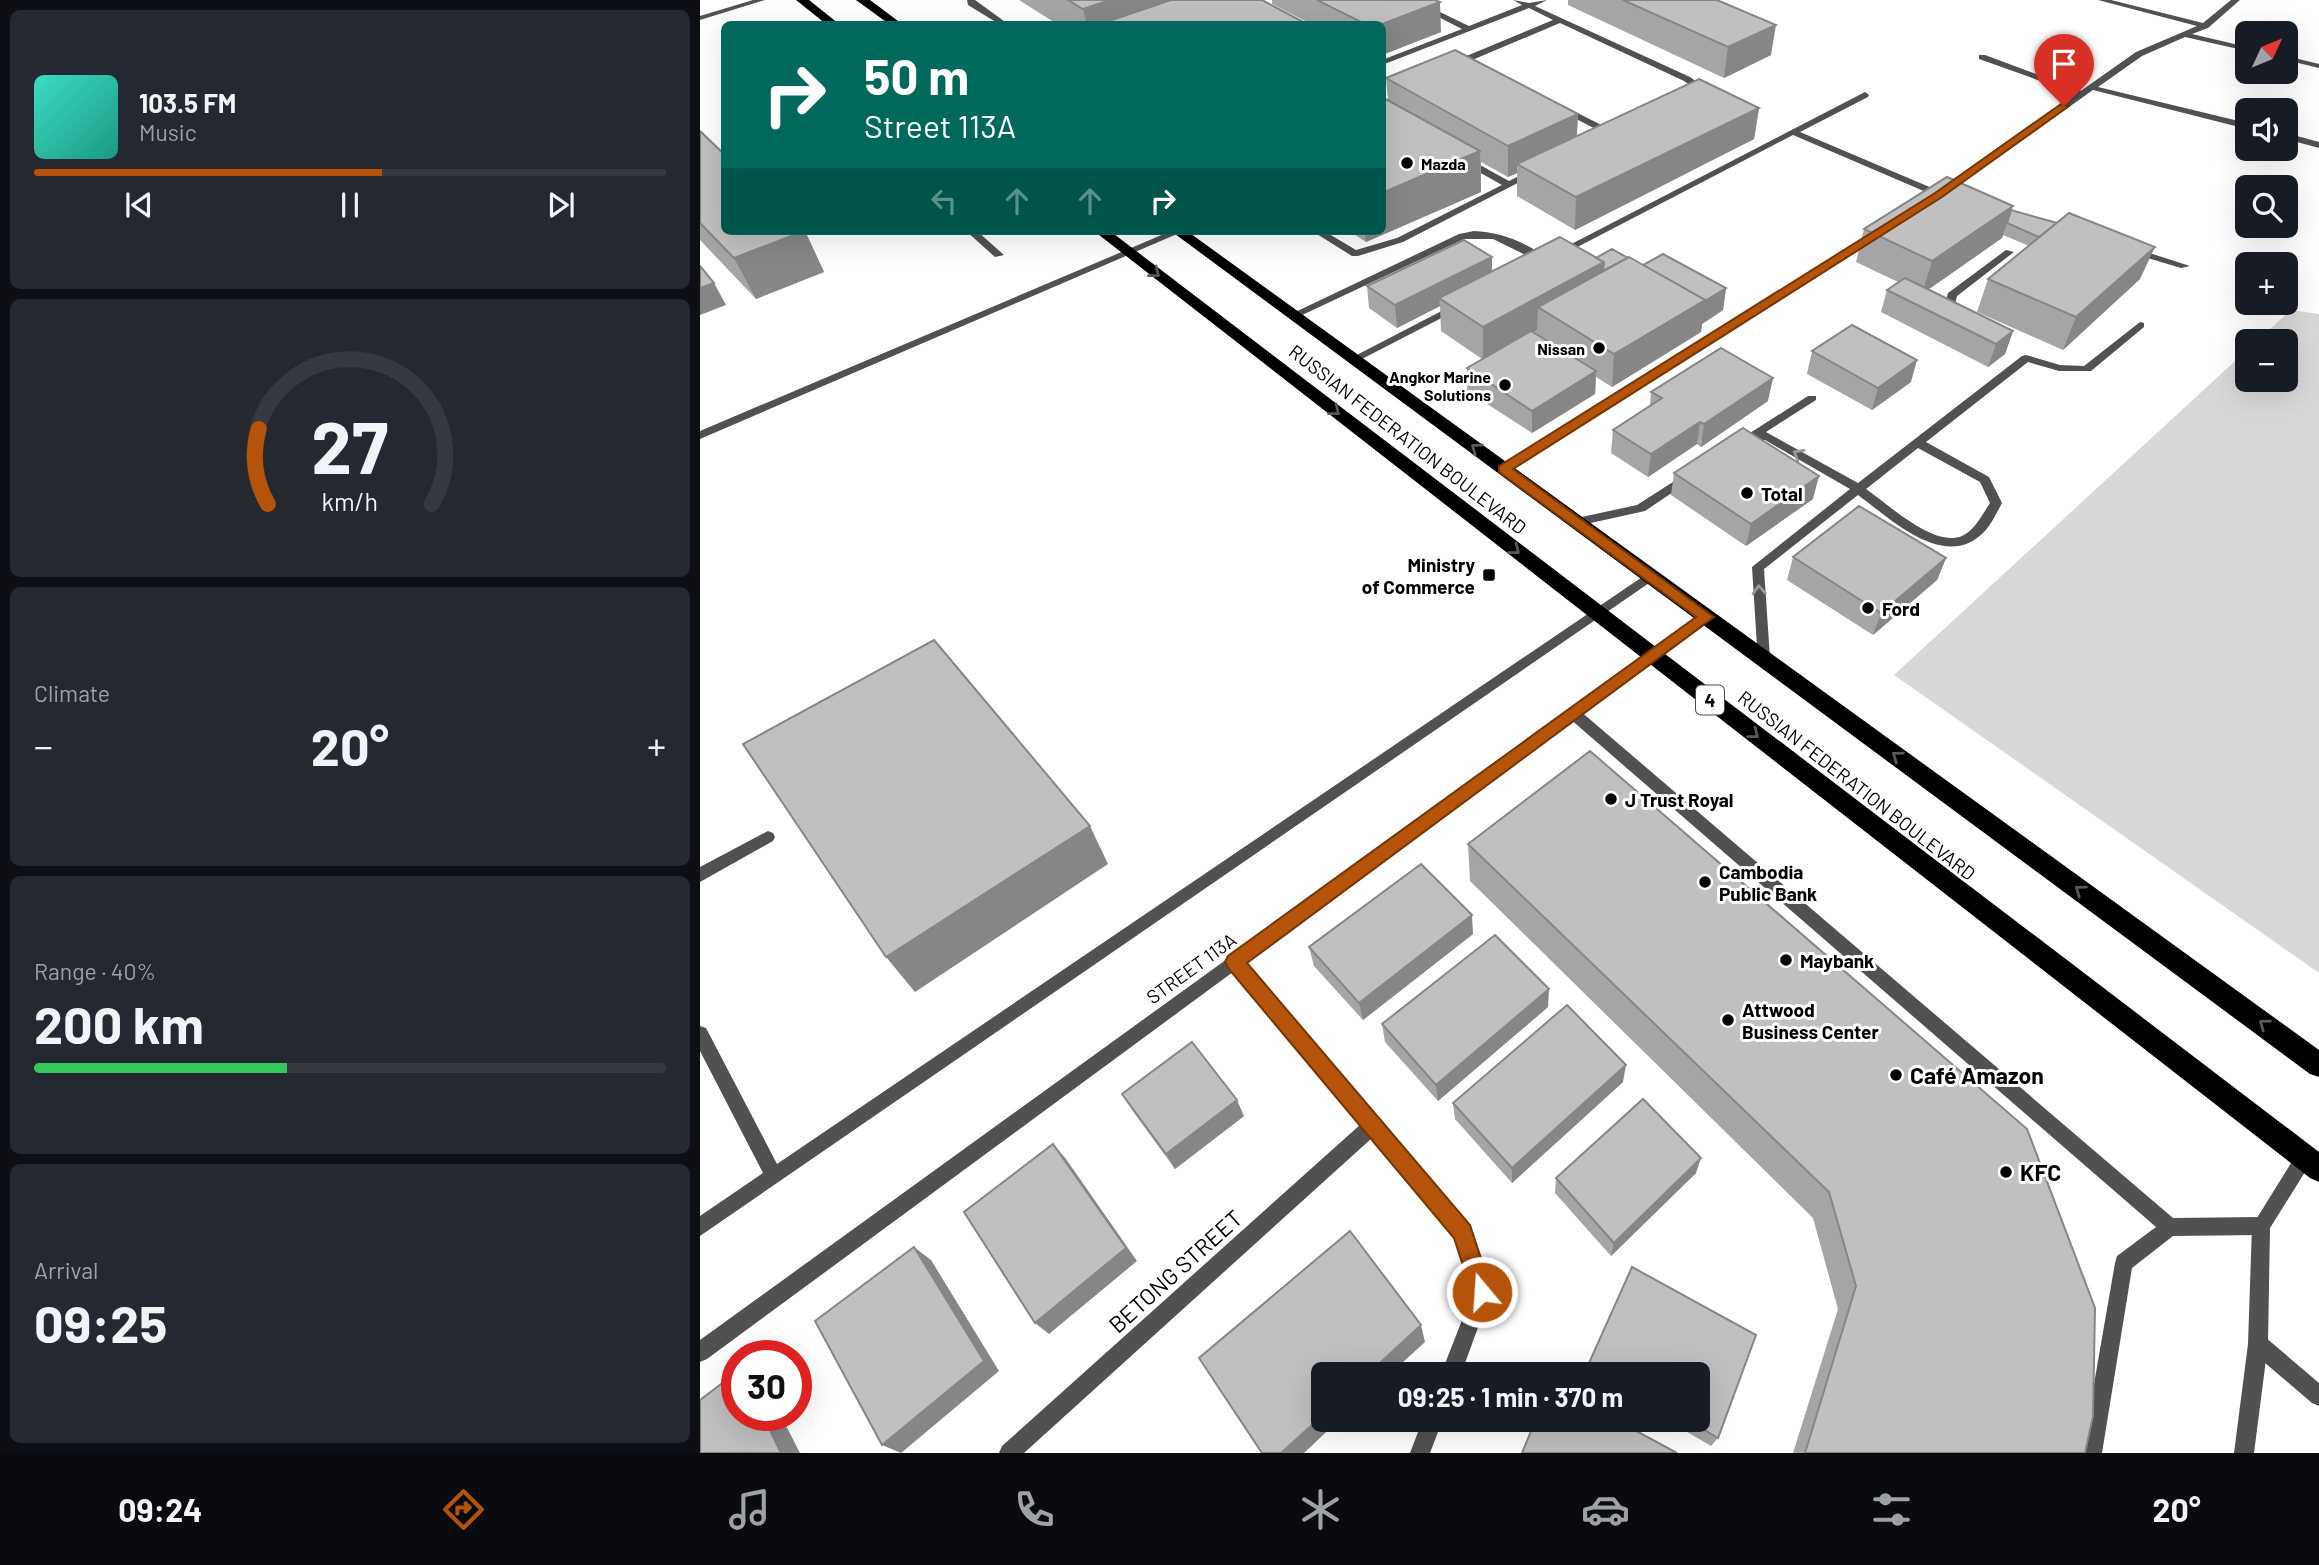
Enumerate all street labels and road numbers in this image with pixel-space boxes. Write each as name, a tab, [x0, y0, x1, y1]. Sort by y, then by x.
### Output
street label: RUSSIAN FEDERATION BOULEVARD	[1285, 339, 1531, 539]
street label: RUSSIAN FEDERATION BOULEVARD	[1734, 685, 1980, 885]
road number: 4	[1696, 686, 1724, 714]
street label: STREET 113A	[1142, 928, 1240, 1008]
street label: BETONG STREET	[1102, 1204, 1248, 1338]

